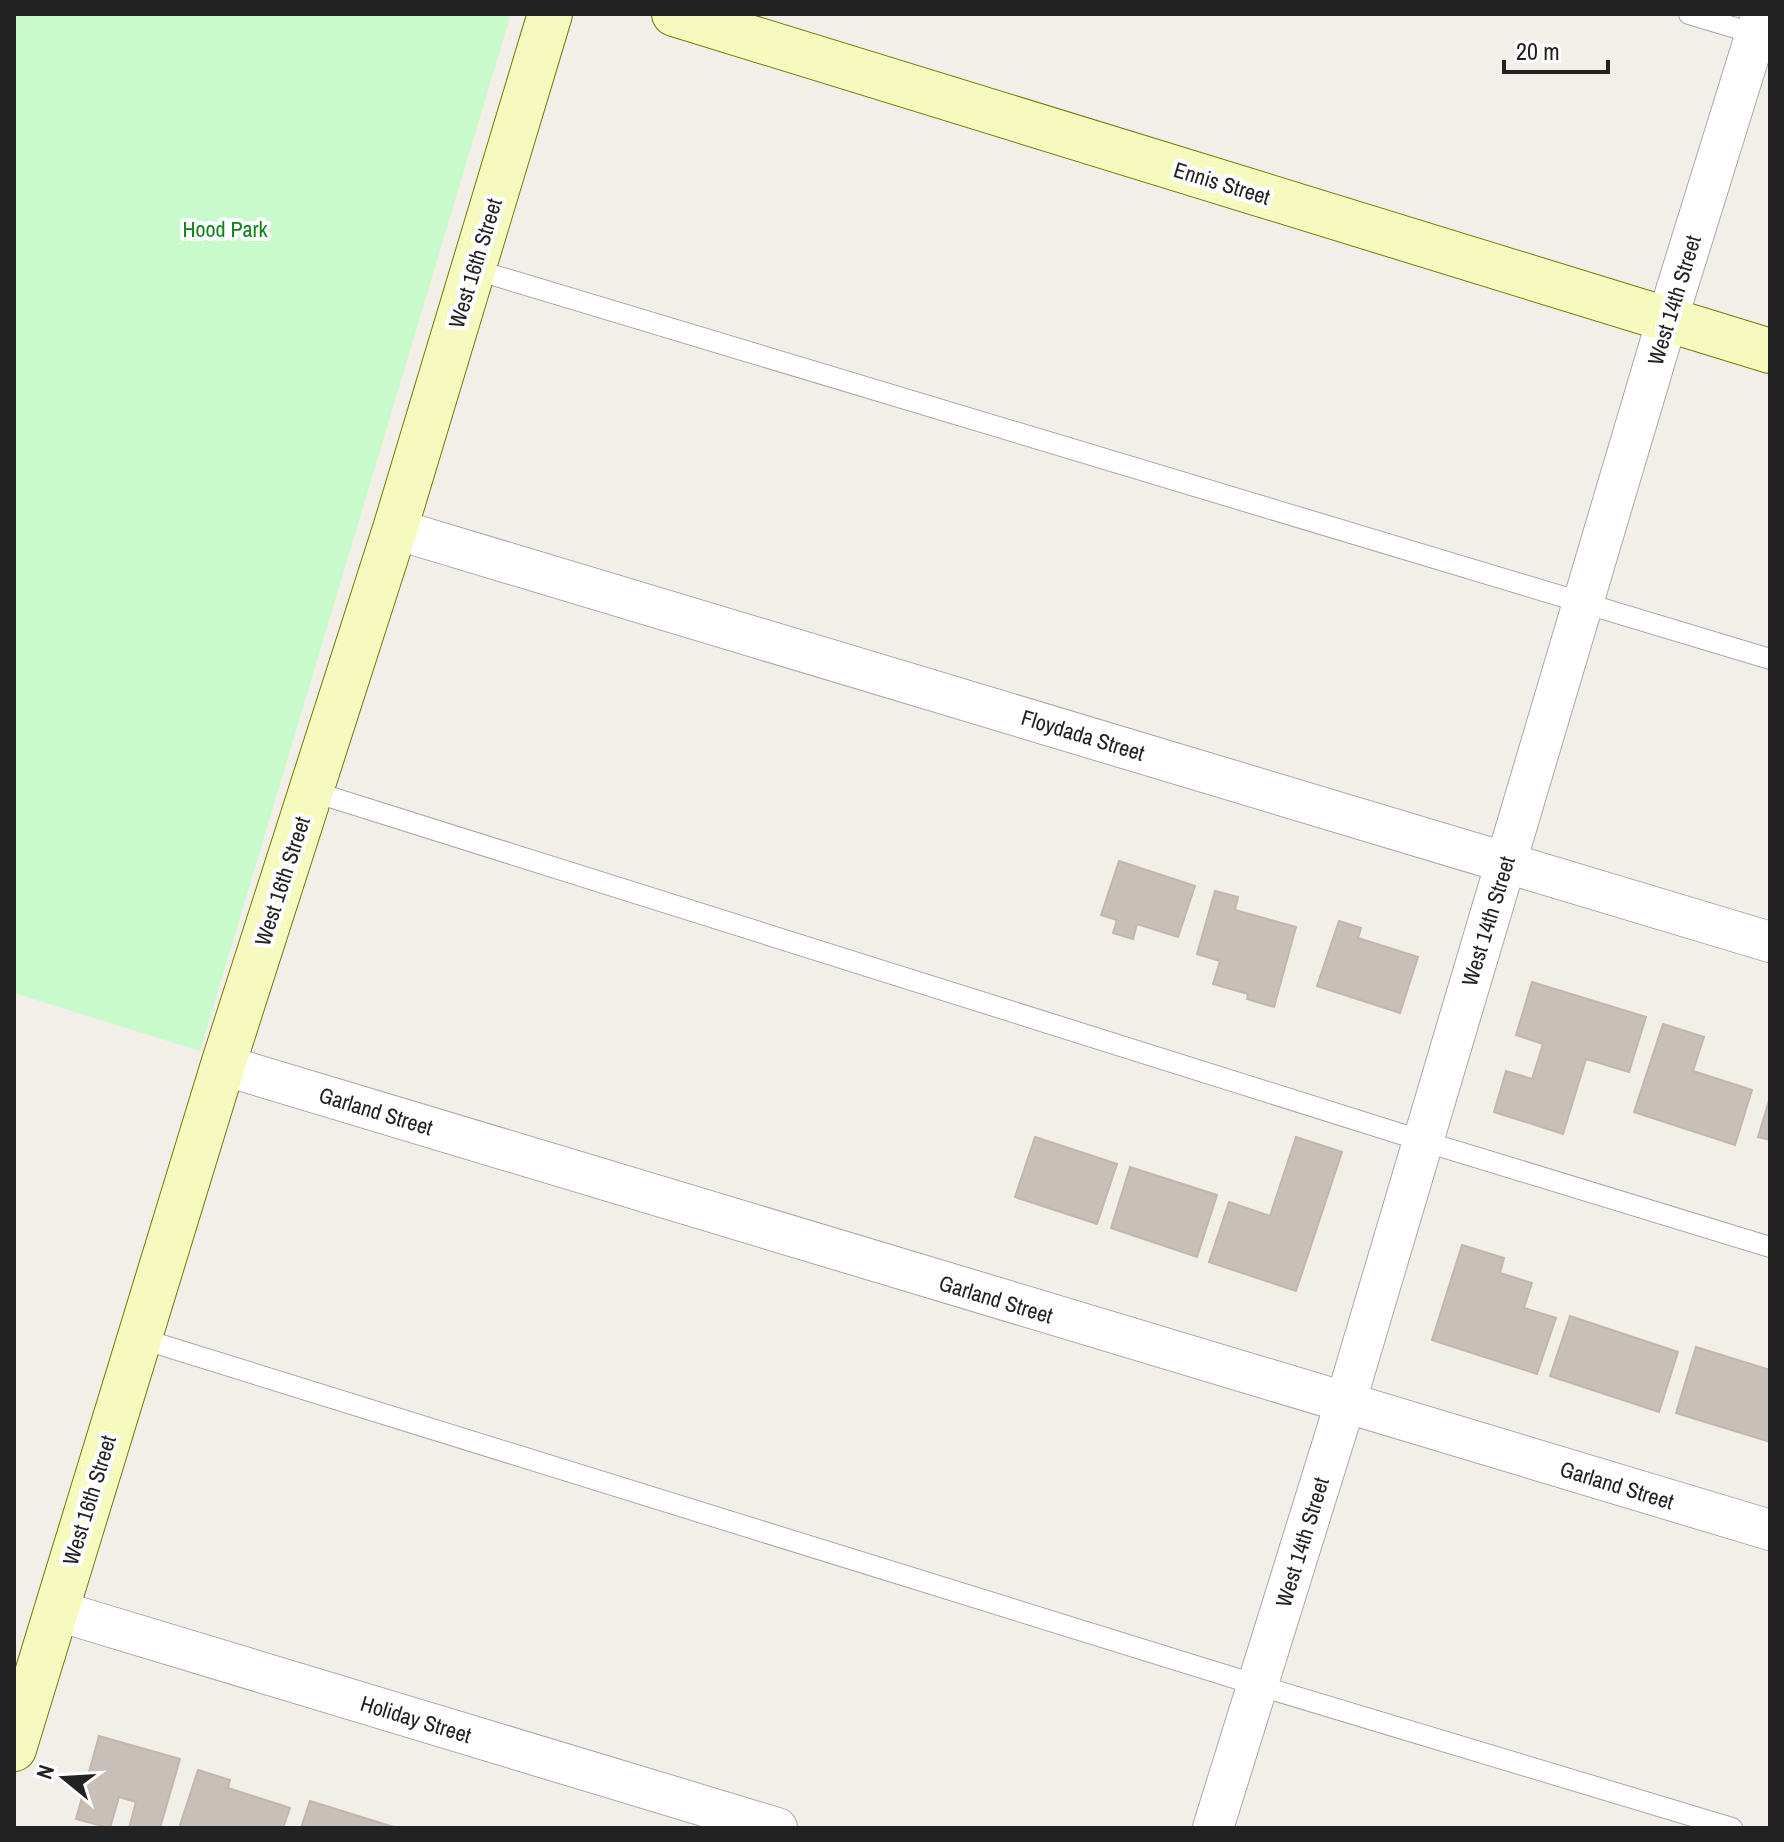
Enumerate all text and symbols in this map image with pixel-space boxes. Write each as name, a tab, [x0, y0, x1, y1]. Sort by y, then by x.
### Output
scale bar	[1504, 24, 1608, 74]
text: 20 m	[1516, 35, 1560, 67]
street label: Ennis Street	[1170, 154, 1274, 212]
street label: West 16th Street	[441, 195, 509, 331]
park label: Hood Park	[182, 214, 269, 244]
street label: West 14th Street	[1640, 232, 1708, 368]
street label: Floydada Street	[1018, 702, 1148, 768]
street label: West 16th Street	[247, 813, 317, 949]
street label: West 14th Street	[1454, 853, 1522, 989]
street label: Garland Street	[316, 1080, 436, 1142]
street label: Garland Street	[936, 1268, 1056, 1330]
street label: West 16th Street	[55, 1432, 123, 1568]
street label: Garland Street	[1557, 1454, 1677, 1516]
street label: West 14th Street	[1268, 1474, 1336, 1610]
street label: Holiday Street	[357, 1688, 475, 1750]
north arrow	[24, 1738, 104, 1818]
text: N	[29, 1761, 61, 1783]

